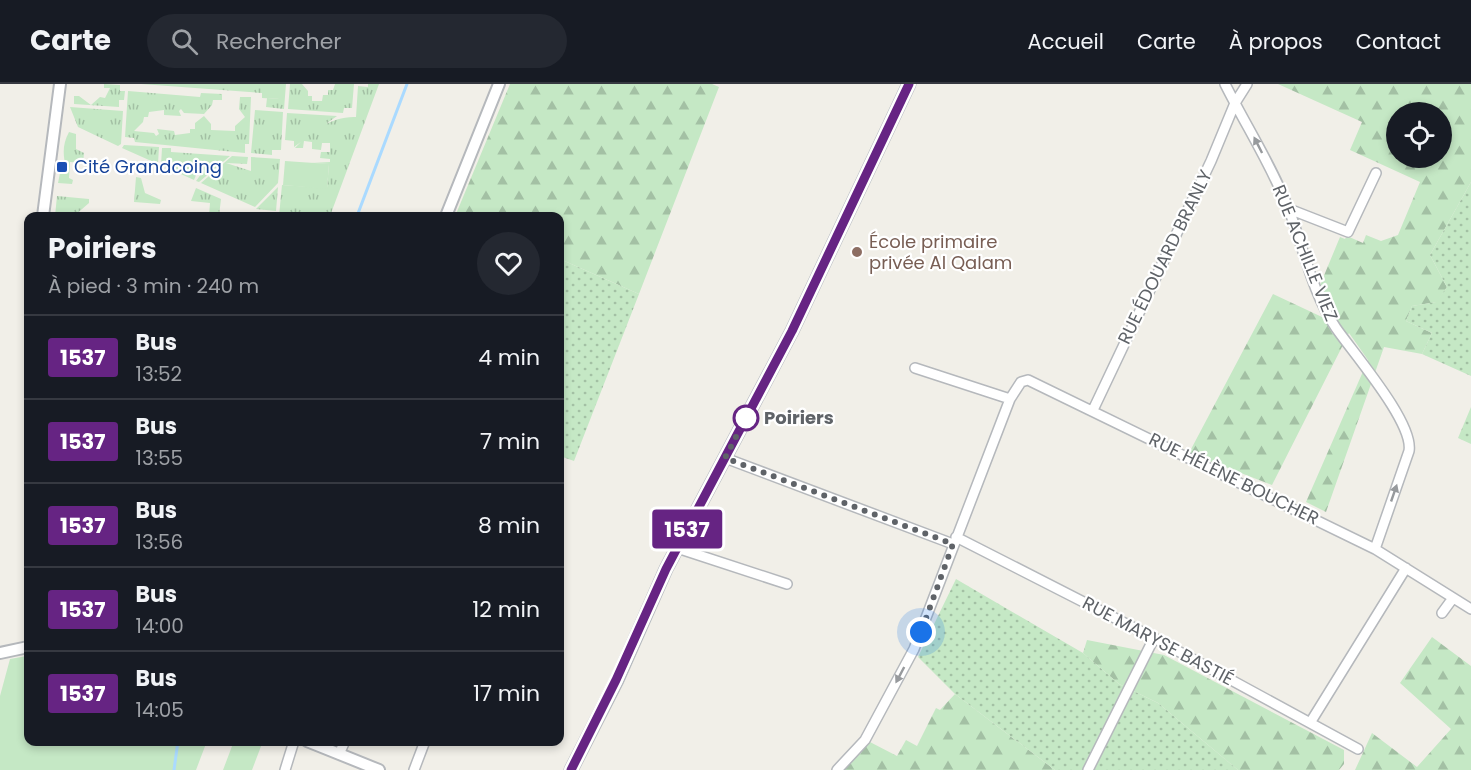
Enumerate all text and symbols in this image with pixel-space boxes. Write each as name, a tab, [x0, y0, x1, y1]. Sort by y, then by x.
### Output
search box	[147, 14, 567, 68]
text: Carte	[30, 21, 111, 60]
icon: search	[168, 25, 201, 58]
text: Rechercher	[216, 26, 342, 57]
text: Accueil	[1027, 27, 1104, 56]
text: Carte	[1137, 27, 1196, 56]
text: À propos	[1229, 27, 1323, 56]
text: Contact	[1356, 27, 1441, 56]
map controls	[1386, 102, 1452, 168]
button: locate	[1386, 102, 1452, 168]
one-way arrow	[1253, 136, 1263, 153]
place label: Cité Grandcoing	[74, 154, 222, 179]
marker: Cité Grandcoing	[55, 160, 69, 174]
street label: RUE ÉDOUARD BRANLY	[1111, 165, 1218, 348]
street label: RUE ACHILLE VIEZ	[1267, 181, 1344, 325]
text: Poiriers	[48, 229, 157, 268]
place label: École primaire privée Al Qalam	[869, 229, 1012, 275]
button: heart	[477, 232, 540, 295]
marker: École primaire privée Al Qalam	[850, 245, 864, 259]
text: À pied · 3 min · 240 m	[48, 272, 259, 300]
text: Bus	[136, 327, 177, 358]
text: 4 min	[478, 342, 540, 373]
text: 1537	[60, 343, 106, 372]
text: 13:52	[136, 360, 182, 388]
marker: Poiriers	[733, 405, 759, 431]
place label: Poiriers	[764, 405, 834, 430]
text: Bus	[136, 411, 177, 442]
text: 7 min	[480, 426, 540, 457]
street label: RUE HÉLÈNE BOUCHER	[1145, 426, 1323, 531]
text: 1537	[60, 427, 106, 456]
text: 13:55	[136, 444, 183, 472]
one-way arrow	[1390, 484, 1400, 502]
text: Bus	[136, 495, 177, 526]
text: 8 min	[478, 510, 540, 541]
line badge: 1537	[645, 510, 729, 548]
text: 1537	[60, 511, 106, 540]
text: 1537	[664, 515, 710, 544]
text: 13:56	[136, 528, 183, 556]
text: Bus	[136, 579, 177, 610]
street label: RUE MARYSE BASTIÉ	[1078, 590, 1238, 691]
text: 12 min	[472, 594, 540, 625]
text: 1537	[60, 595, 106, 624]
text: 14:00	[136, 612, 184, 640]
your location	[906, 617, 936, 647]
text: Bus	[136, 663, 177, 694]
one-way arrow	[895, 667, 905, 684]
text: 17 min	[473, 678, 540, 709]
text: 1537	[60, 679, 106, 708]
text: 14:05	[136, 696, 184, 724]

